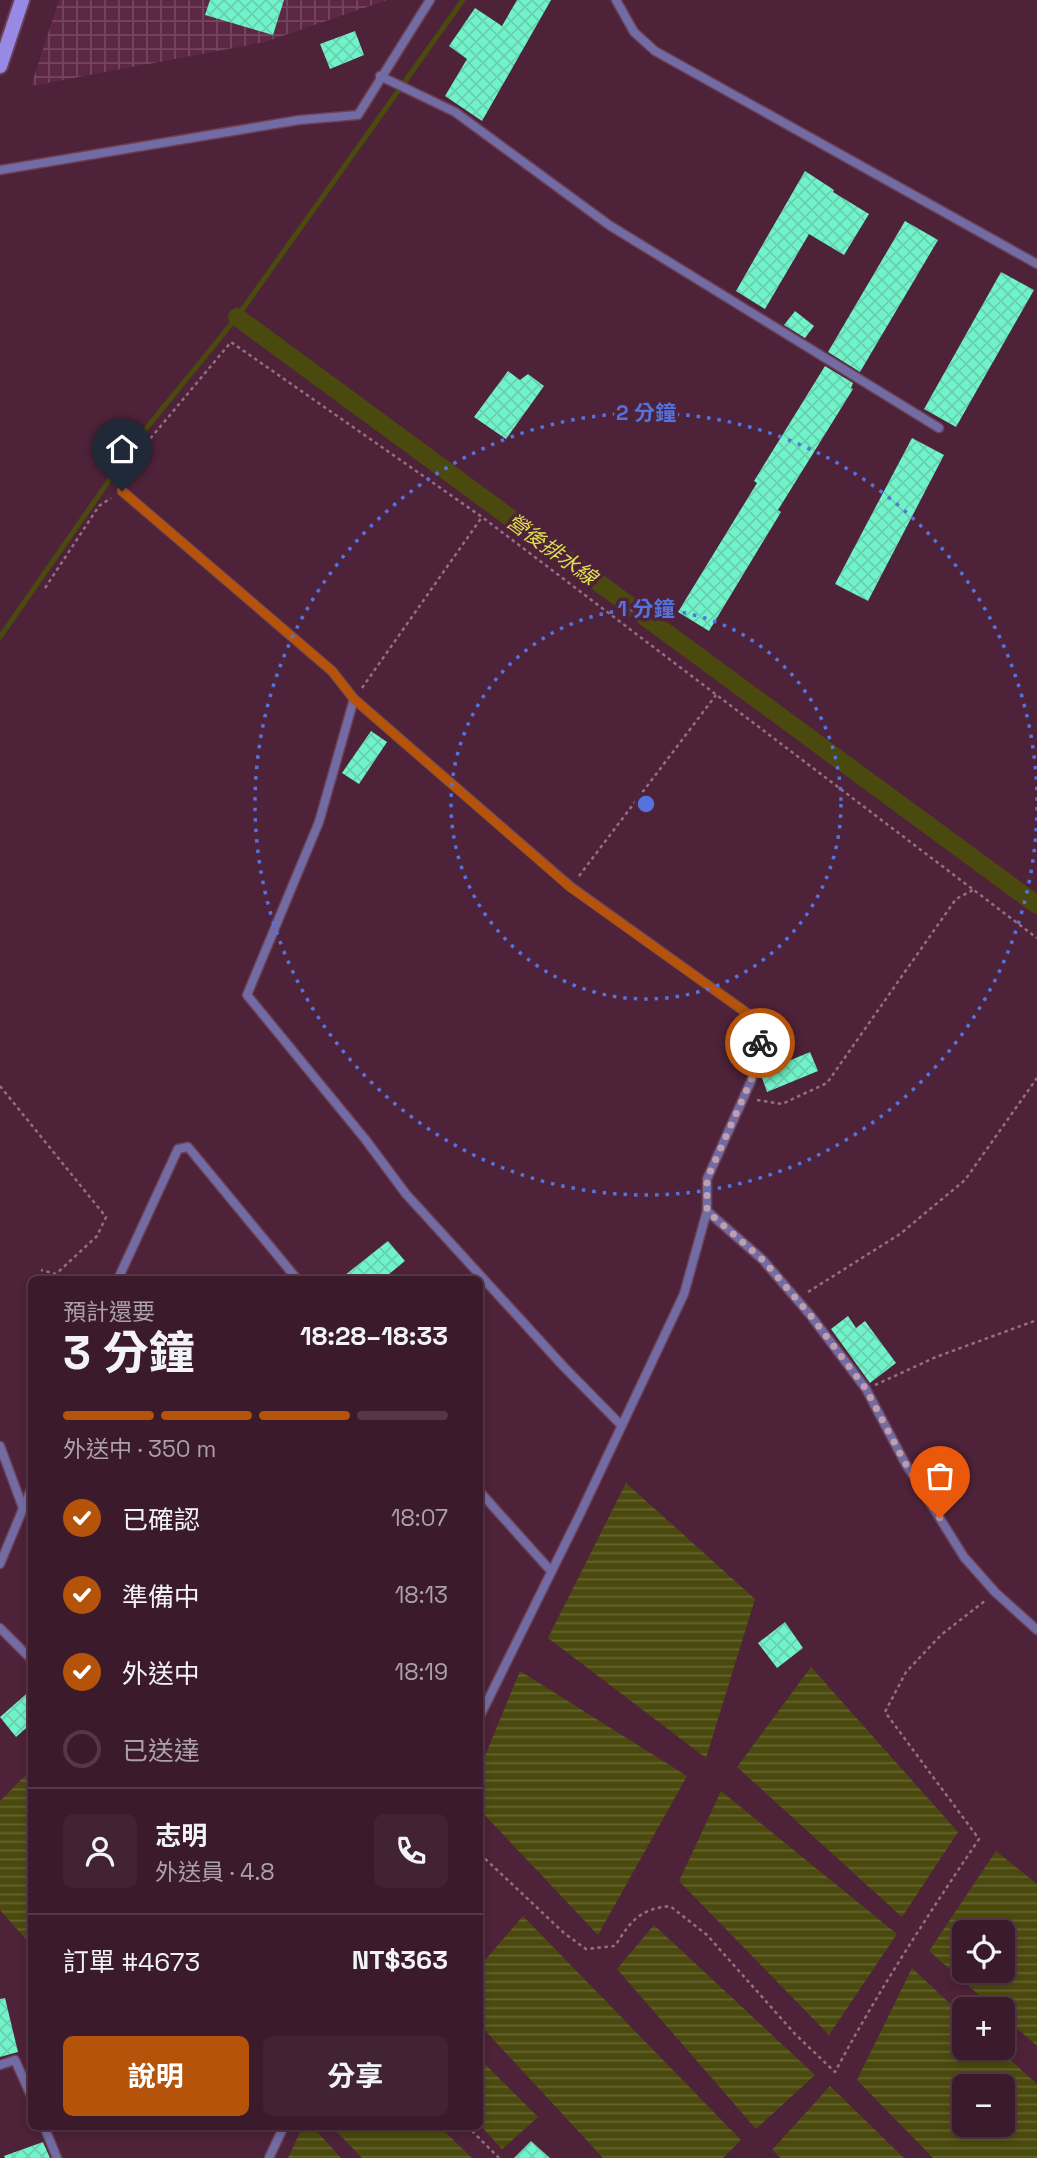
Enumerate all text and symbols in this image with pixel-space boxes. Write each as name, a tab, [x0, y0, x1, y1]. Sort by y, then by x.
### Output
text: 2 分鐘	[616, 399, 676, 426]
pin	[92, 419, 152, 491]
icon: home	[103, 430, 141, 468]
water label: 營後排水線	[502, 507, 604, 592]
text: 1 分鐘	[618, 595, 674, 622]
centre of rings	[634, 792, 658, 816]
courier	[725, 1008, 795, 1078]
icon: bike	[741, 1024, 779, 1062]
text: 預計還要	[63, 1297, 155, 1327]
text: 18:28–18:33	[300, 1319, 448, 1353]
text: 3 分鐘	[63, 1324, 195, 1382]
text: 外送中 · 350 m	[63, 1434, 216, 1464]
pin	[910, 1446, 970, 1518]
icon: bag	[921, 1457, 959, 1495]
icon: check	[63, 1499, 101, 1537]
text: 已確認	[122, 1503, 200, 1537]
text: 18:07	[391, 1503, 448, 1533]
icon: check	[63, 1576, 101, 1614]
text: 準備中	[122, 1580, 200, 1614]
text: 18:13	[395, 1580, 448, 1610]
icon: check	[63, 1653, 101, 1691]
text: 外送中	[122, 1657, 200, 1691]
text: 18:19	[395, 1657, 448, 1687]
text: 已送達	[122, 1734, 200, 1768]
button: person	[63, 1814, 137, 1888]
button: phone	[374, 1814, 448, 1888]
text: 志明	[155, 1819, 207, 1853]
text: 外送員 · 4.8	[155, 1857, 275, 1887]
map controls	[952, 1920, 1015, 2137]
button: locate	[952, 1920, 1015, 1983]
text: NT$363	[352, 1943, 448, 1977]
text: 訂單 #4673	[63, 1945, 200, 1979]
button: +	[952, 1997, 1015, 2060]
button: 說明	[63, 2036, 249, 2116]
button: 分享	[263, 2036, 448, 2116]
button: −	[952, 2074, 1015, 2137]

